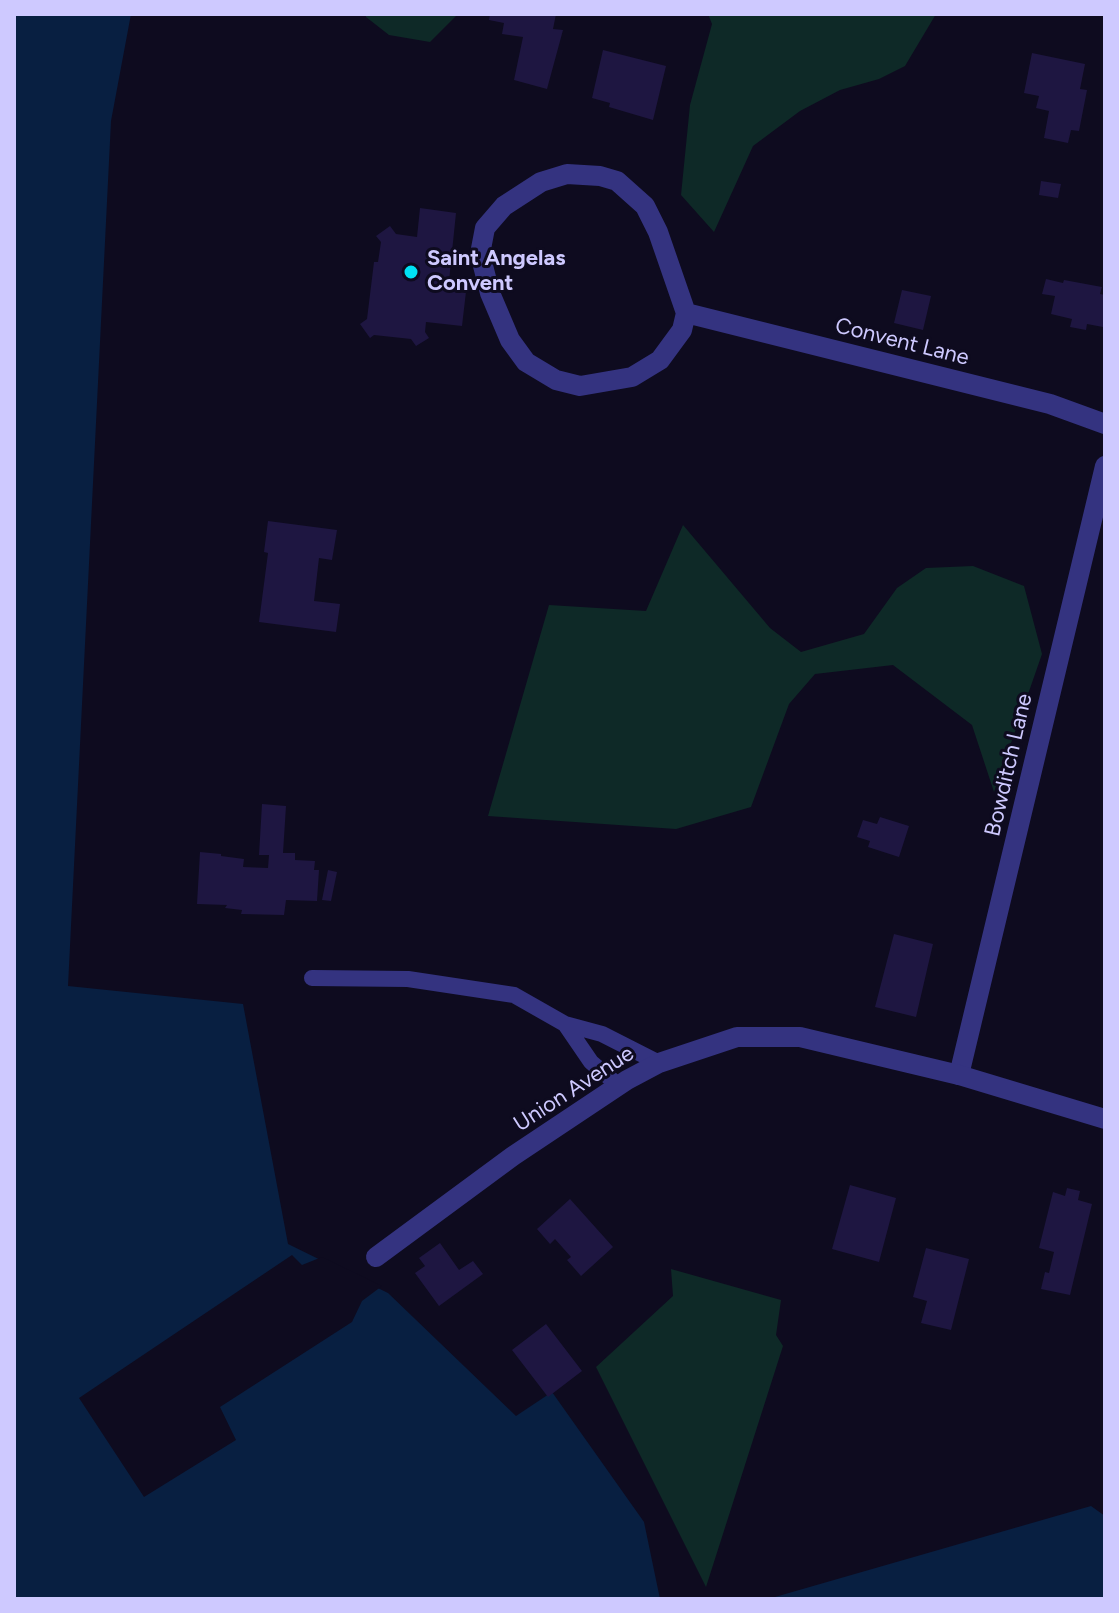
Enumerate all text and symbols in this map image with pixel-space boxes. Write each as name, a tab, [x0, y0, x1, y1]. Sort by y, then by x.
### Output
place label: Saint Angelas Convent	[427, 246, 565, 298]
marker: Saint Angelas Convent	[402, 263, 420, 281]
street label: Convent Lane	[832, 313, 972, 371]
street label: Bowditch Lane	[980, 691, 1038, 839]
street label: Union Avenue	[509, 1040, 639, 1138]

